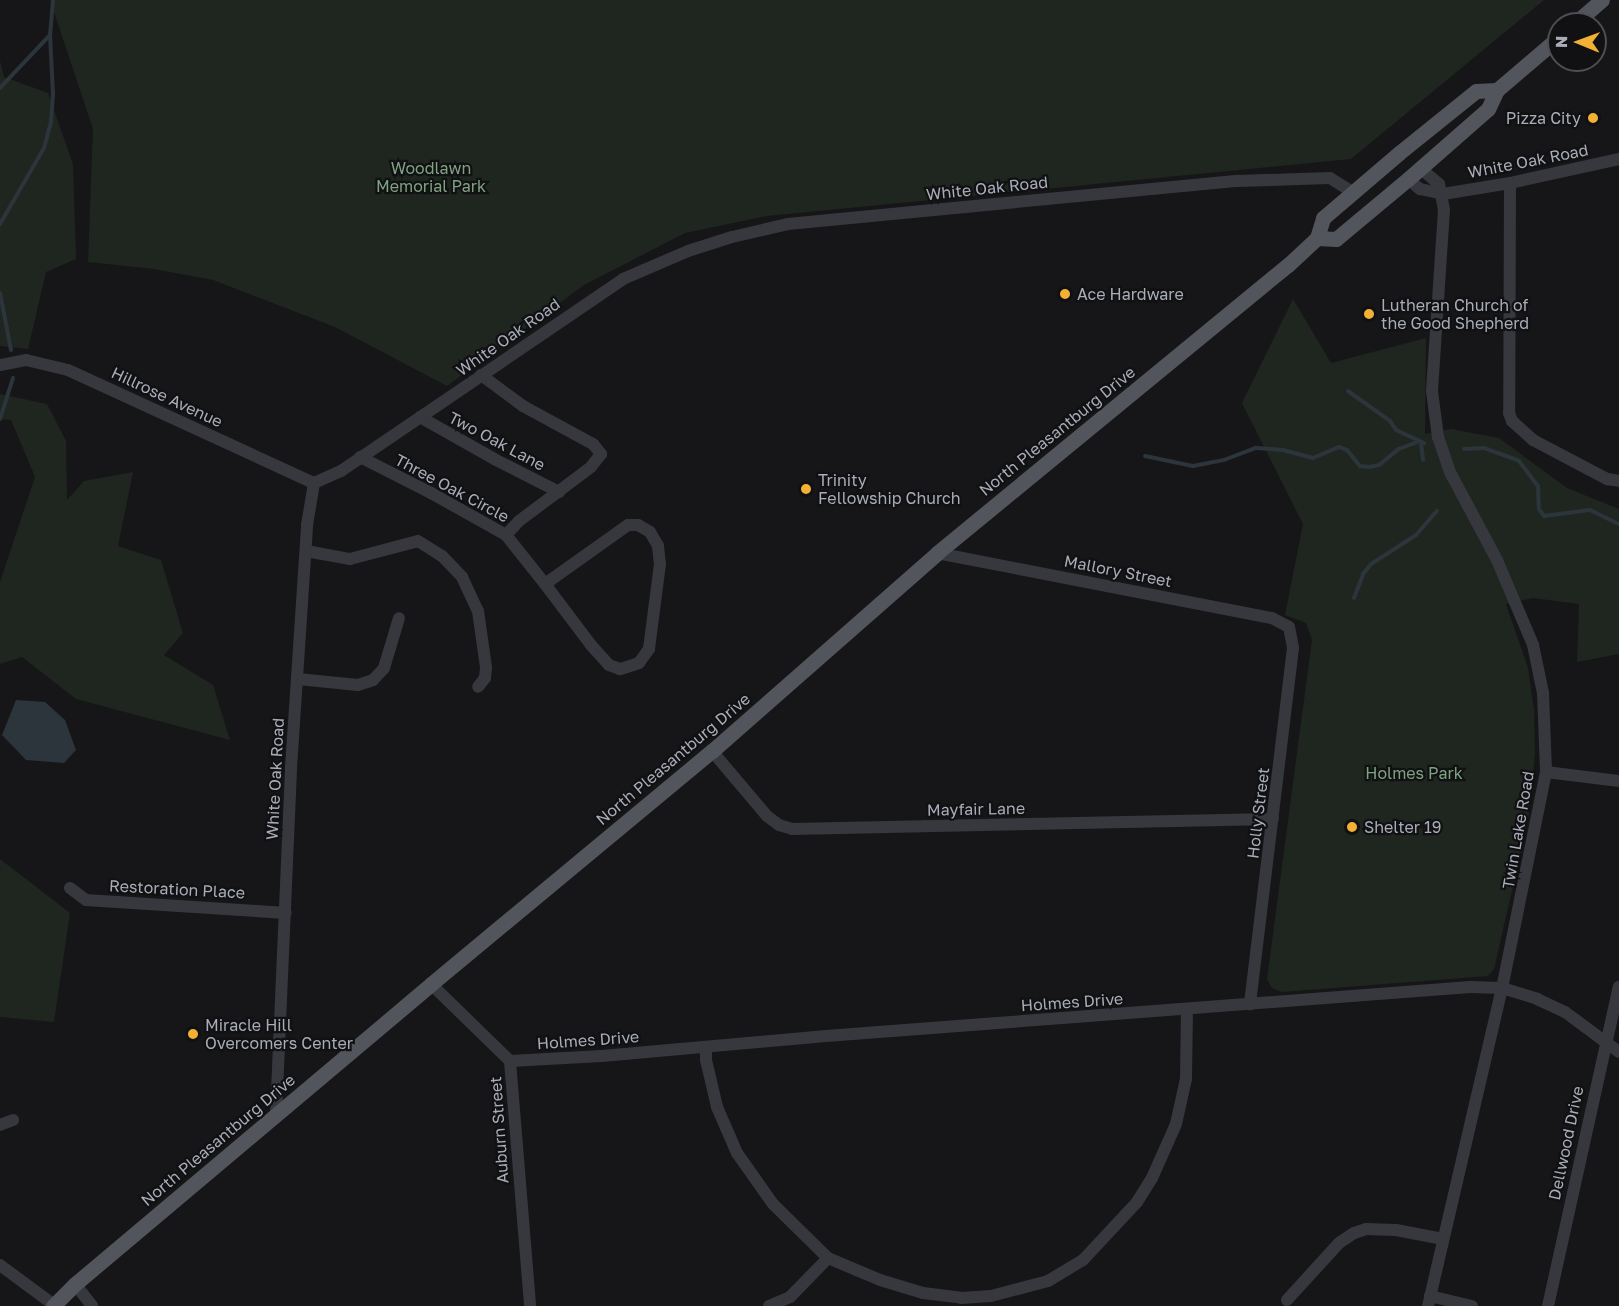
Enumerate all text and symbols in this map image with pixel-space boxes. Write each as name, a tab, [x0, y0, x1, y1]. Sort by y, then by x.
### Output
north arrow	[1547, 12, 1607, 72]
text: N	[1551, 35, 1571, 48]
place label: Pizza City	[1506, 108, 1581, 128]
marker: Pizza City	[1586, 111, 1600, 125]
street label: White Oak Road	[1466, 140, 1590, 182]
park label: Woodlawn Memorial Park	[376, 158, 486, 196]
street label: White Oak Road	[925, 172, 1049, 204]
place label: Ace Hardware	[1077, 284, 1184, 304]
marker: Ace Hardware	[1058, 287, 1072, 301]
street label: White Oak Road	[452, 294, 564, 380]
place label: Lutheran Church of the Good Shepherd	[1381, 295, 1529, 333]
marker: Lutheran Church of the Good Shepherd	[1362, 307, 1376, 321]
street label: North Pleasantburg Drive	[975, 362, 1139, 500]
street label: Hillrose Avenue	[108, 363, 226, 431]
street label: Two Oak Lane	[446, 408, 548, 474]
street label: Three Oak Circle	[392, 450, 512, 526]
place label: Trinity Fellowship Church	[818, 470, 961, 508]
marker: Trinity Fellowship Church	[799, 482, 813, 496]
street label: Mallory Street	[1062, 551, 1174, 591]
street label: North Pleasantburg Drive	[592, 689, 754, 829]
street label: White Oak Road	[262, 717, 288, 841]
park label: Holmes Park	[1365, 763, 1463, 783]
street label: Holly Street	[1243, 766, 1273, 860]
street label: Twin Lake Road	[1498, 770, 1538, 890]
street label: Mayfair Lane	[927, 799, 1025, 819]
place label: Shelter 19	[1364, 817, 1442, 837]
marker: Shelter 19	[1345, 820, 1359, 834]
street label: Restoration Place	[108, 876, 246, 902]
street label: Holmes Drive	[1020, 989, 1124, 1015]
place label: Miracle Hill Overcomers Center	[205, 1015, 353, 1053]
marker: Miracle Hill Overcomers Center	[186, 1027, 200, 1041]
street label: Holmes Drive	[536, 1027, 640, 1053]
street label: North Pleasantburg Drive	[137, 1070, 299, 1210]
street label: Auburn Street	[486, 1076, 512, 1184]
street label: Dellwood Drive	[1545, 1084, 1587, 1202]

